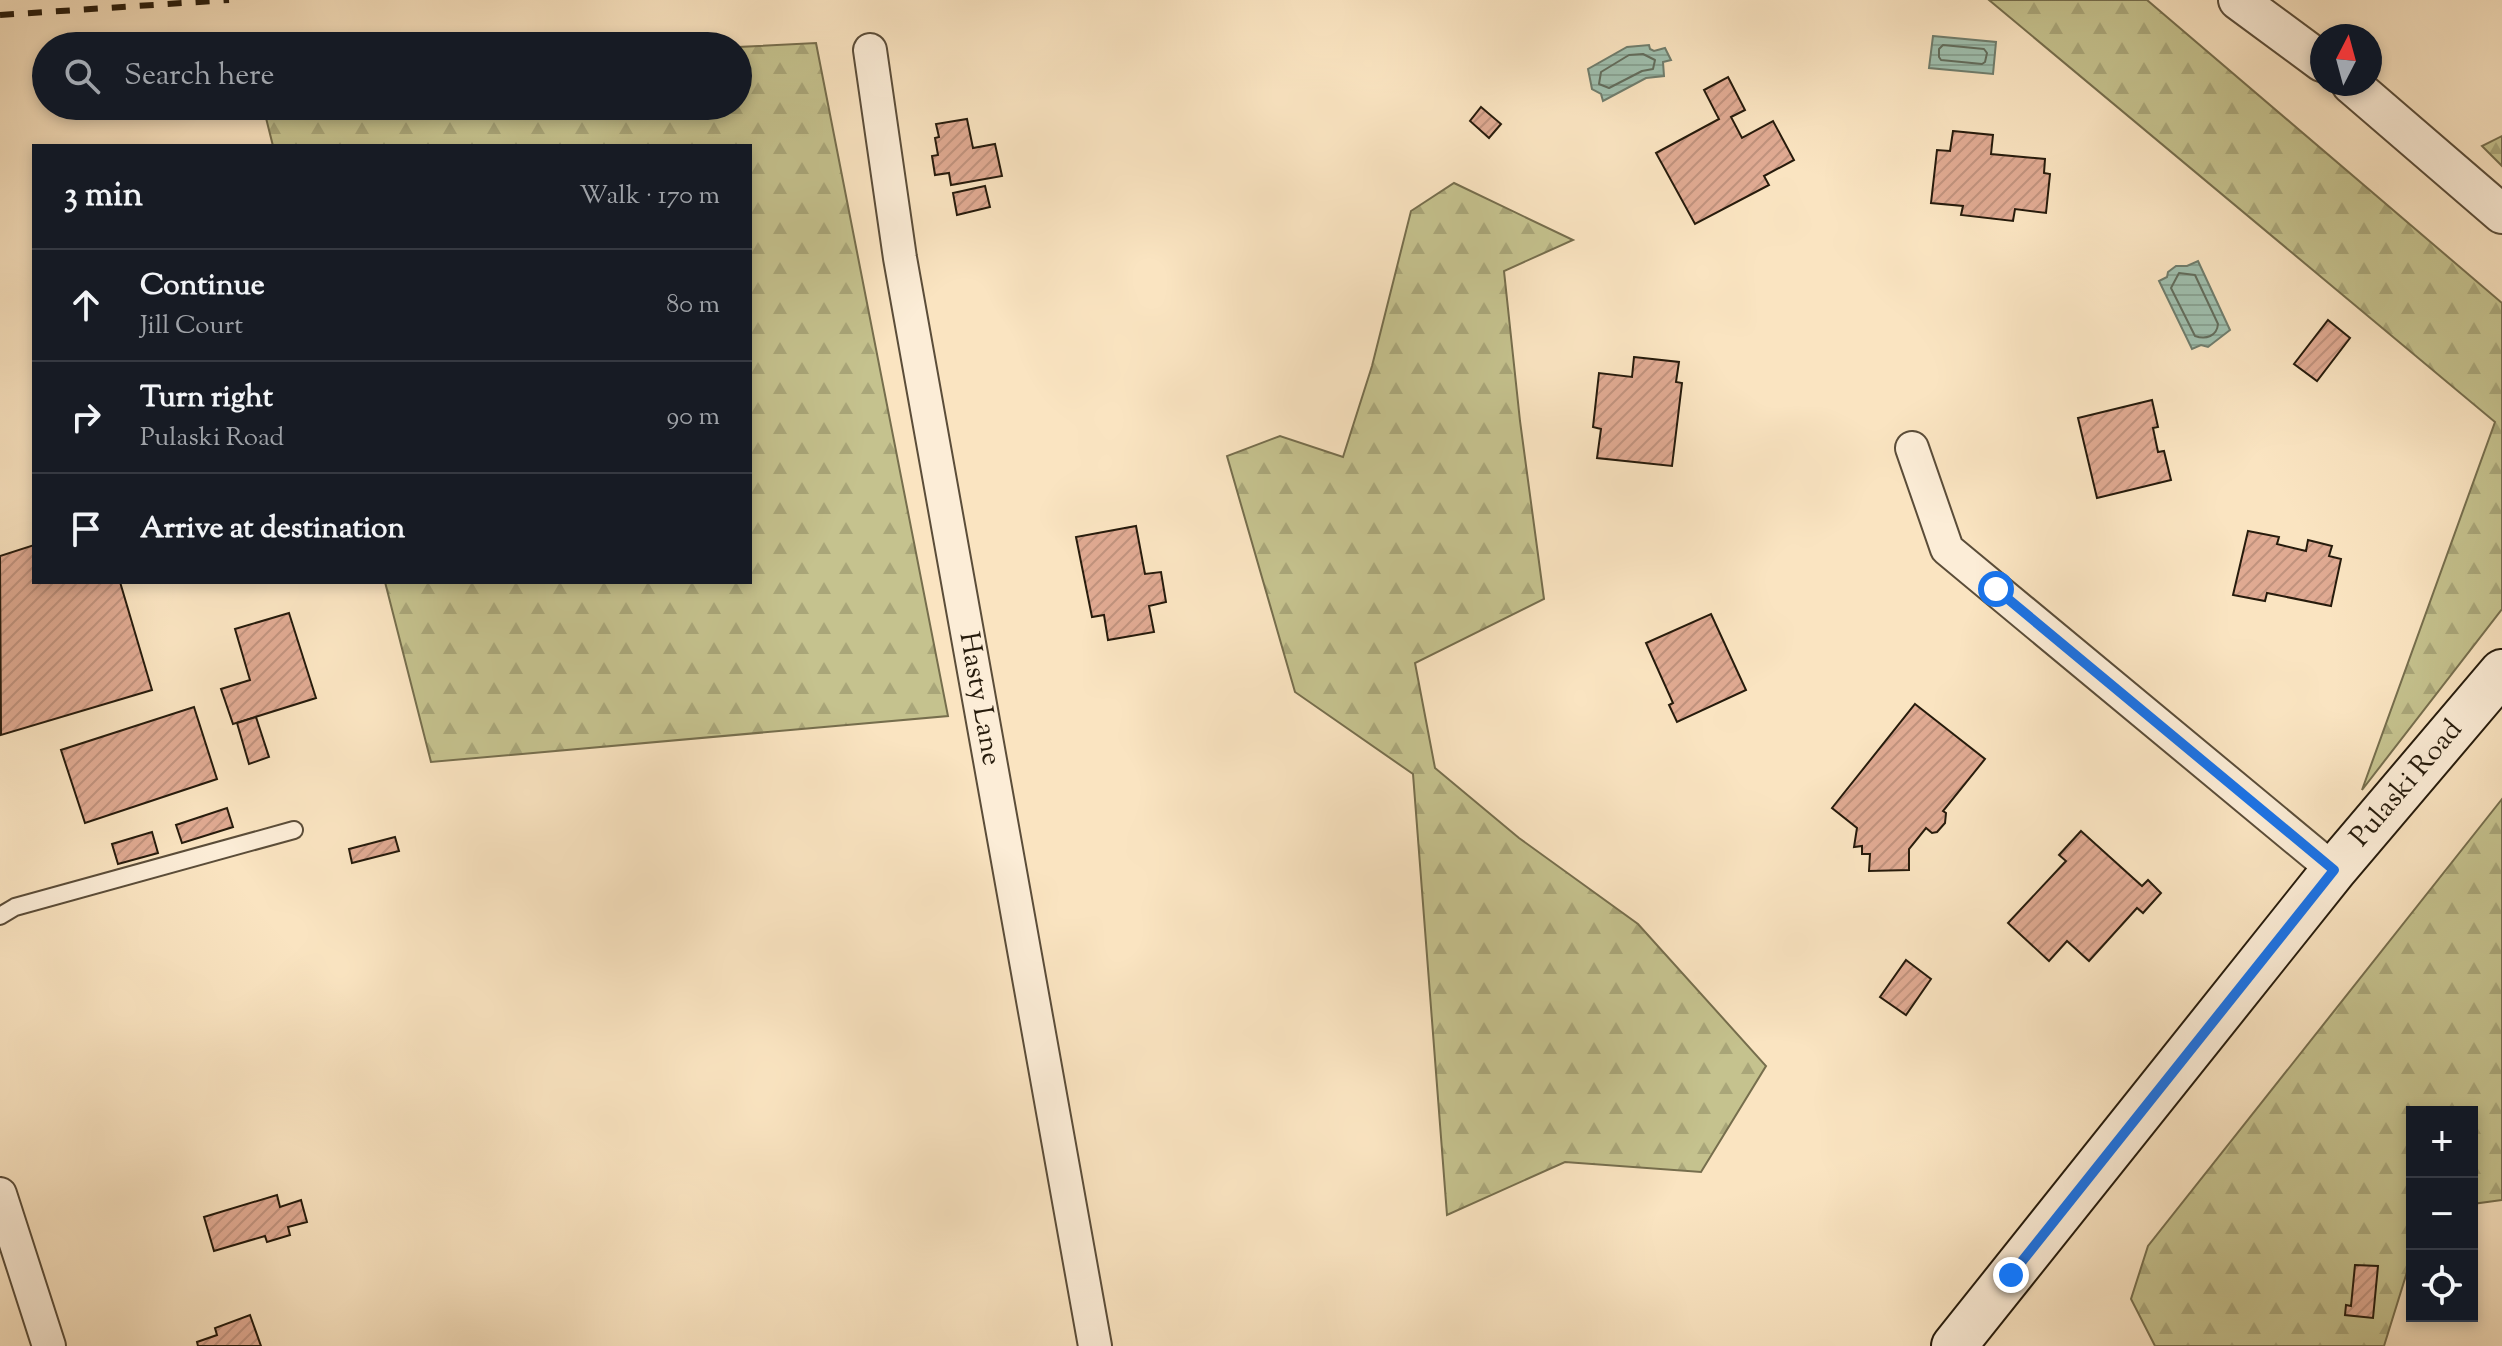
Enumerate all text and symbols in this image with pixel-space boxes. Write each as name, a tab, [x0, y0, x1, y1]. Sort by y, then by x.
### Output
north arrow	[2310, 24, 2382, 96]
search box	[32, 32, 752, 120]
icon: search	[60, 54, 104, 98]
text: Search here	[124, 55, 274, 98]
text: 3 min	[64, 172, 143, 221]
text: Walk · 170 m	[579, 178, 720, 215]
text: Continue	[140, 265, 265, 308]
icon: ahead	[64, 283, 108, 327]
text: 80 m	[666, 287, 720, 324]
text: Jill Court	[140, 308, 243, 345]
text: Turn right	[140, 377, 273, 420]
icon: right	[64, 395, 108, 439]
text: 90 m	[667, 399, 720, 436]
text: Pulaski Road	[140, 420, 284, 457]
icon: arrive	[64, 507, 108, 551]
text: Arrive at destination	[140, 508, 405, 551]
route start	[1978, 571, 2014, 607]
street label: Hasty Lane	[947, 629, 1011, 769]
street label: Pulaski Road	[2342, 712, 2473, 856]
map controls	[2406, 1106, 2478, 1322]
button: +	[2406, 1106, 2478, 1178]
button: −	[2406, 1178, 2478, 1250]
button: locate	[2406, 1250, 2478, 1322]
route end	[1993, 1257, 2029, 1293]

